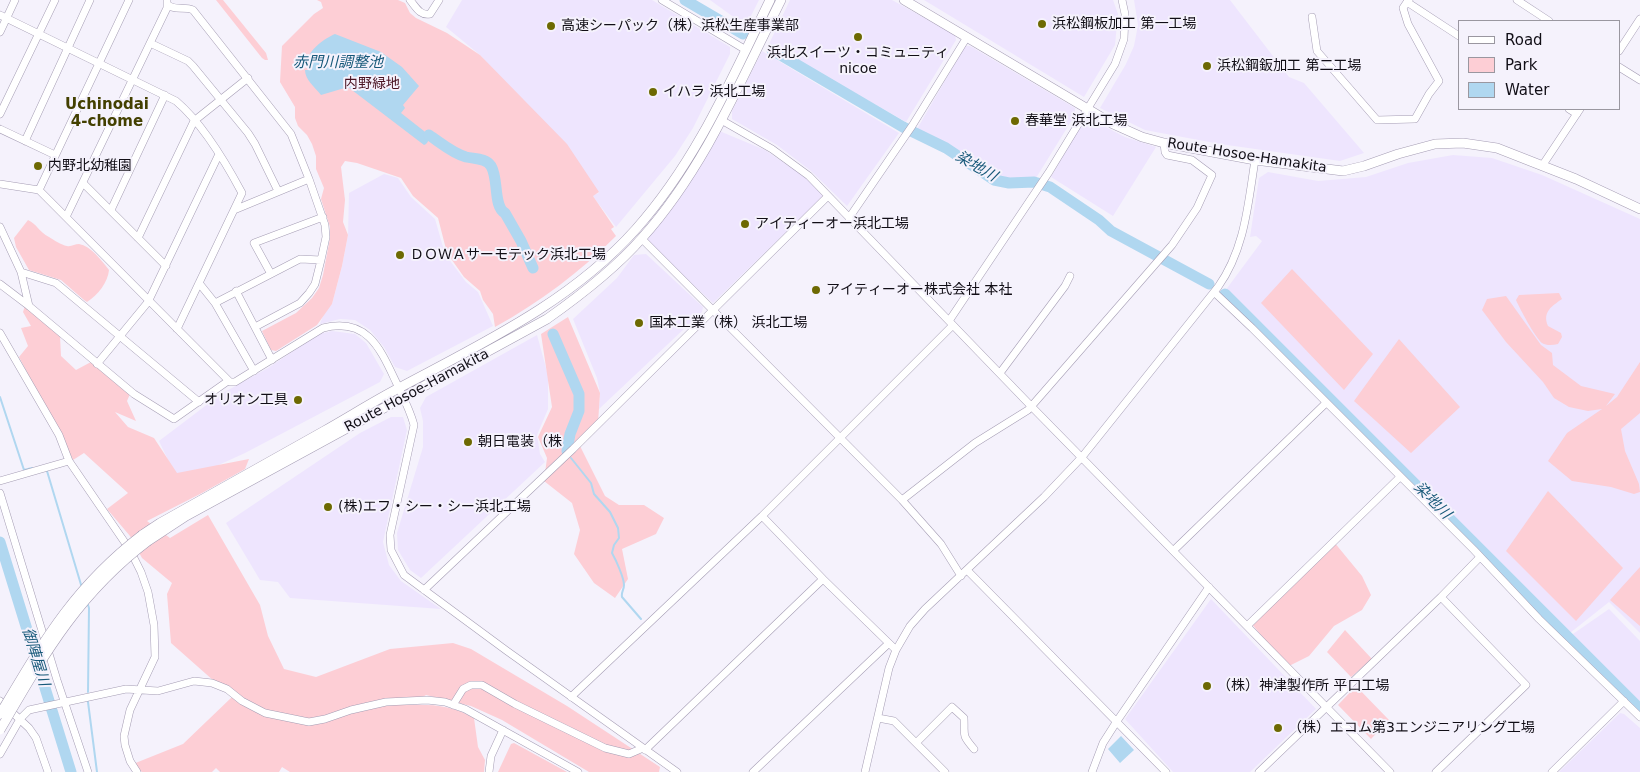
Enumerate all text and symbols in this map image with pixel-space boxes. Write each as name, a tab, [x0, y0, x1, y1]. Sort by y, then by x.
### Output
place label: 浜松鋼板加工 第一工場	[1052, 16, 1196, 32]
place label: 高速シーパック（株）浜松生産事業部	[561, 18, 799, 34]
marker: 浜松鋼板加工 第一工場	[1036, 18, 1048, 30]
marker: 高速シーパック（株）浜松生産事業部	[545, 20, 557, 32]
legend	[1458, 20, 1620, 110]
marker: 浜北スイーツ・コミュニティ nicoe	[852, 31, 864, 43]
text: Road	[1505, 31, 1543, 49]
place label: 浜北スイーツ・コミュニティ nicoe	[767, 45, 949, 78]
water label: 赤門川調整池	[293, 54, 383, 72]
text: Park	[1505, 56, 1537, 74]
place label: 浜松鋼鈑加工 第二工場	[1217, 58, 1361, 74]
marker: 浜松鋼鈑加工 第二工場	[1201, 60, 1213, 72]
park label: 内野緑地	[344, 76, 400, 92]
text: Water	[1505, 81, 1549, 99]
place label: イハラ 浜北工場	[663, 84, 765, 100]
marker: イハラ 浜北工場	[647, 86, 659, 98]
district label: Uchinodai 4-chome	[65, 96, 149, 131]
place label: 春華堂 浜北工場	[1025, 113, 1127, 129]
marker: 春華堂 浜北工場	[1009, 115, 1021, 127]
street label: Route Hosoe-Hamakita	[1166, 135, 1328, 177]
water label: 染地川	[952, 148, 1000, 186]
place label: 内野北幼稚園	[48, 158, 132, 174]
marker: 内野北幼稚園	[32, 160, 44, 172]
place label: アイティーオー浜北工場	[755, 216, 909, 232]
marker: アイティーオー浜北工場	[739, 218, 751, 230]
place label: ＤＯＷＡサーモテック浜北工場	[410, 247, 606, 263]
marker: ＤＯＷＡサーモテック浜北工場	[394, 249, 406, 261]
place label: アイティーオー株式会社 本社	[826, 282, 1012, 298]
marker: アイティーオー株式会社 本社	[810, 284, 822, 296]
place label: 国本工業（株） 浜北工場	[649, 315, 807, 331]
marker: 国本工業（株） 浜北工場	[633, 317, 645, 329]
street label: Route Hosoe-Hamakita	[342, 346, 492, 436]
place label: オリオン工具	[204, 392, 288, 408]
marker: オリオン工具	[292, 394, 304, 406]
place label: 朝日電装（株	[478, 434, 562, 450]
marker: 朝日電装（株	[462, 436, 474, 448]
water label: 染地川	[1410, 479, 1454, 523]
place label: (株)エフ・シー・シー浜北工場	[338, 499, 531, 515]
marker: (株)エフ・シー・シー浜北工場	[322, 501, 334, 513]
water label: 御陣屋川	[18, 626, 52, 688]
place label: （株）神津製作所 平口工場	[1217, 678, 1389, 694]
marker: （株）神津製作所 平口工場	[1201, 680, 1213, 692]
place label: （株）エコム第3エンジニアリング工場	[1288, 720, 1535, 736]
marker: （株）エコム第3エンジニアリング工場	[1272, 722, 1284, 734]

